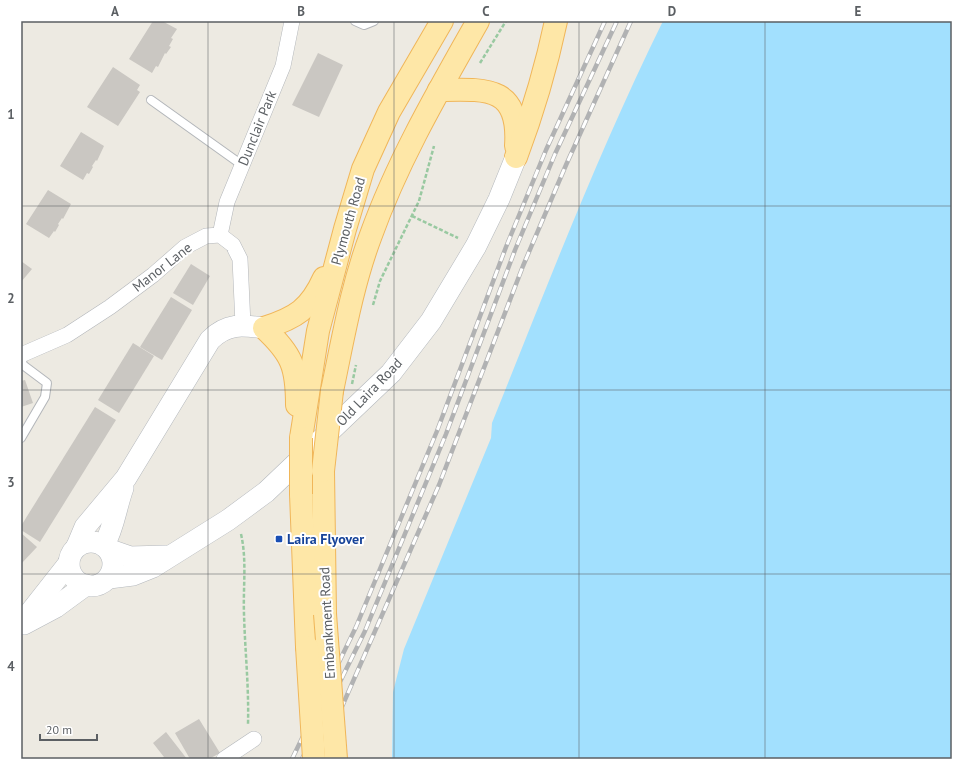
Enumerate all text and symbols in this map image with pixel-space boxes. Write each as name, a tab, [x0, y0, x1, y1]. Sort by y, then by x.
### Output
text: A	[111, 3, 119, 20]
text: B	[297, 3, 305, 20]
text: C	[482, 3, 490, 20]
text: D	[668, 3, 676, 20]
text: E	[855, 3, 862, 20]
street label: Dunclair Park	[234, 87, 280, 168]
text: 1	[7, 106, 15, 123]
street label: Plymouth Road	[327, 175, 369, 267]
street label: Manor Lane	[129, 238, 195, 296]
text: 2	[7, 290, 15, 307]
street label: Old Laira Road	[332, 354, 406, 430]
text: 3	[7, 474, 15, 491]
place label: Laira Flyover	[287, 530, 364, 548]
marker: Laira Flyover	[274, 534, 284, 544]
street label: Embankment Road	[315, 567, 339, 679]
text: 4	[7, 658, 15, 675]
scale bar	[40, 716, 97, 742]
text: 20 m	[46, 722, 72, 737]

